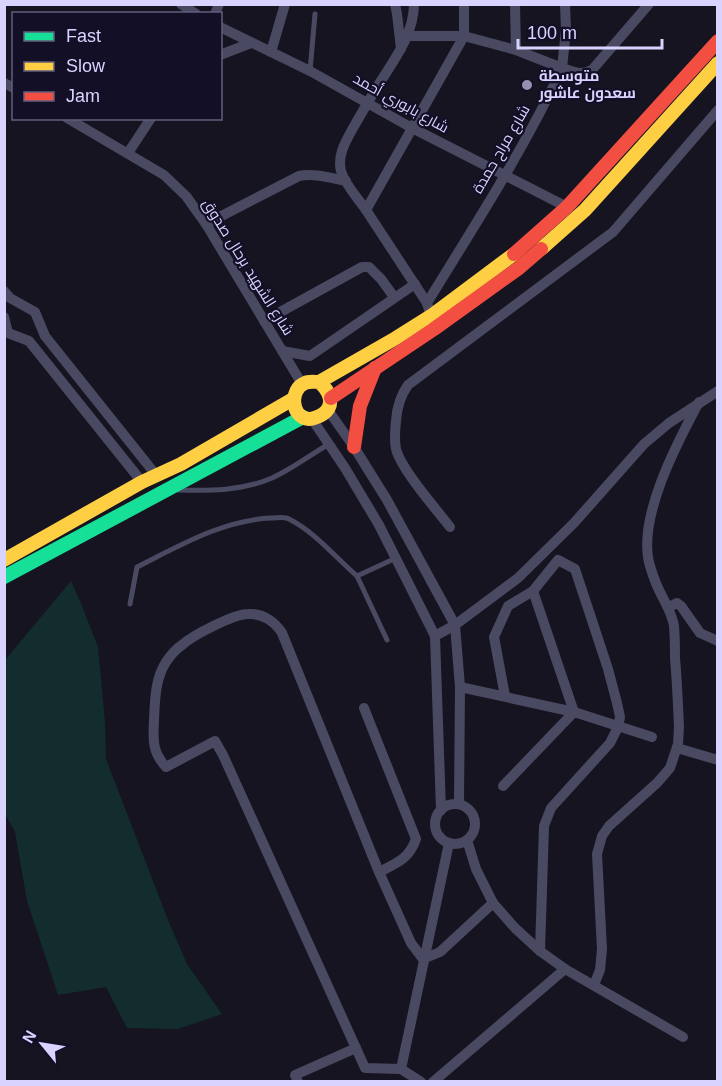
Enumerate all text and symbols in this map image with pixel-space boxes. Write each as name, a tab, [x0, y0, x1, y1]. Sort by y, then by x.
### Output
legend	[12, 12, 222, 120]
scale bar	[518, 12, 662, 50]
text: 100 m	[527, 23, 577, 43]
text: Fast	[66, 26, 101, 46]
text: Slow	[66, 56, 106, 76]
place label: متوسطة سعدون عاشور	[538, 67, 636, 102]
street label: شارع بابوري أحمد	[349, 68, 452, 139]
marker: متوسطة سعدون عاشور	[520, 78, 534, 92]
text: Jam	[66, 86, 100, 106]
street label: شارع مراح حمدة	[468, 101, 535, 198]
street label: شارع الشهيد برحال صدوق	[197, 195, 297, 340]
north arrow	[12, 1014, 72, 1074]
text: N	[19, 1027, 40, 1046]

